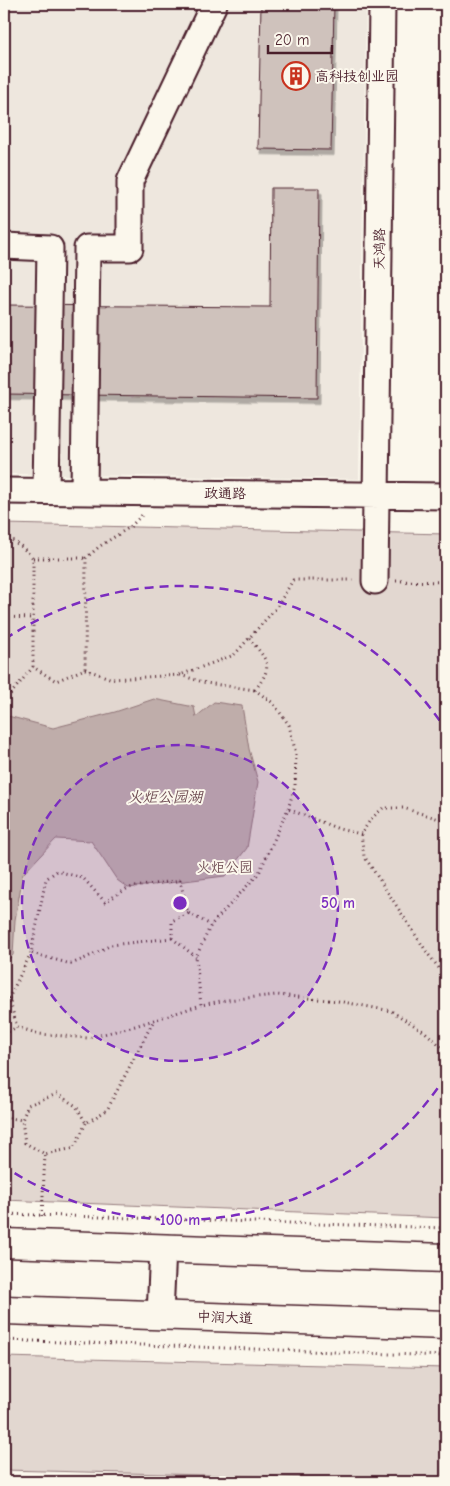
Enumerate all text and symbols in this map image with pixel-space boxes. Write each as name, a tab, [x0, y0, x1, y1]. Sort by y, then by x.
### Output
scale bar	[268, 22, 331, 54]
text: 20 m	[275, 31, 309, 49]
building icon: 高科技创业园	[281, 61, 311, 91]
place label: 高科技创业园	[315, 68, 399, 85]
street label: 天鸿路	[371, 228, 388, 270]
street label: 政通路	[204, 485, 246, 502]
water label: 火炬公园湖	[127, 788, 204, 806]
park label: 火炬公园	[197, 859, 253, 876]
centre of rings	[171, 894, 189, 912]
text: 50 m	[321, 894, 355, 912]
text: 100 m	[160, 1211, 200, 1229]
street label: 中润大道	[197, 1308, 253, 1327]

